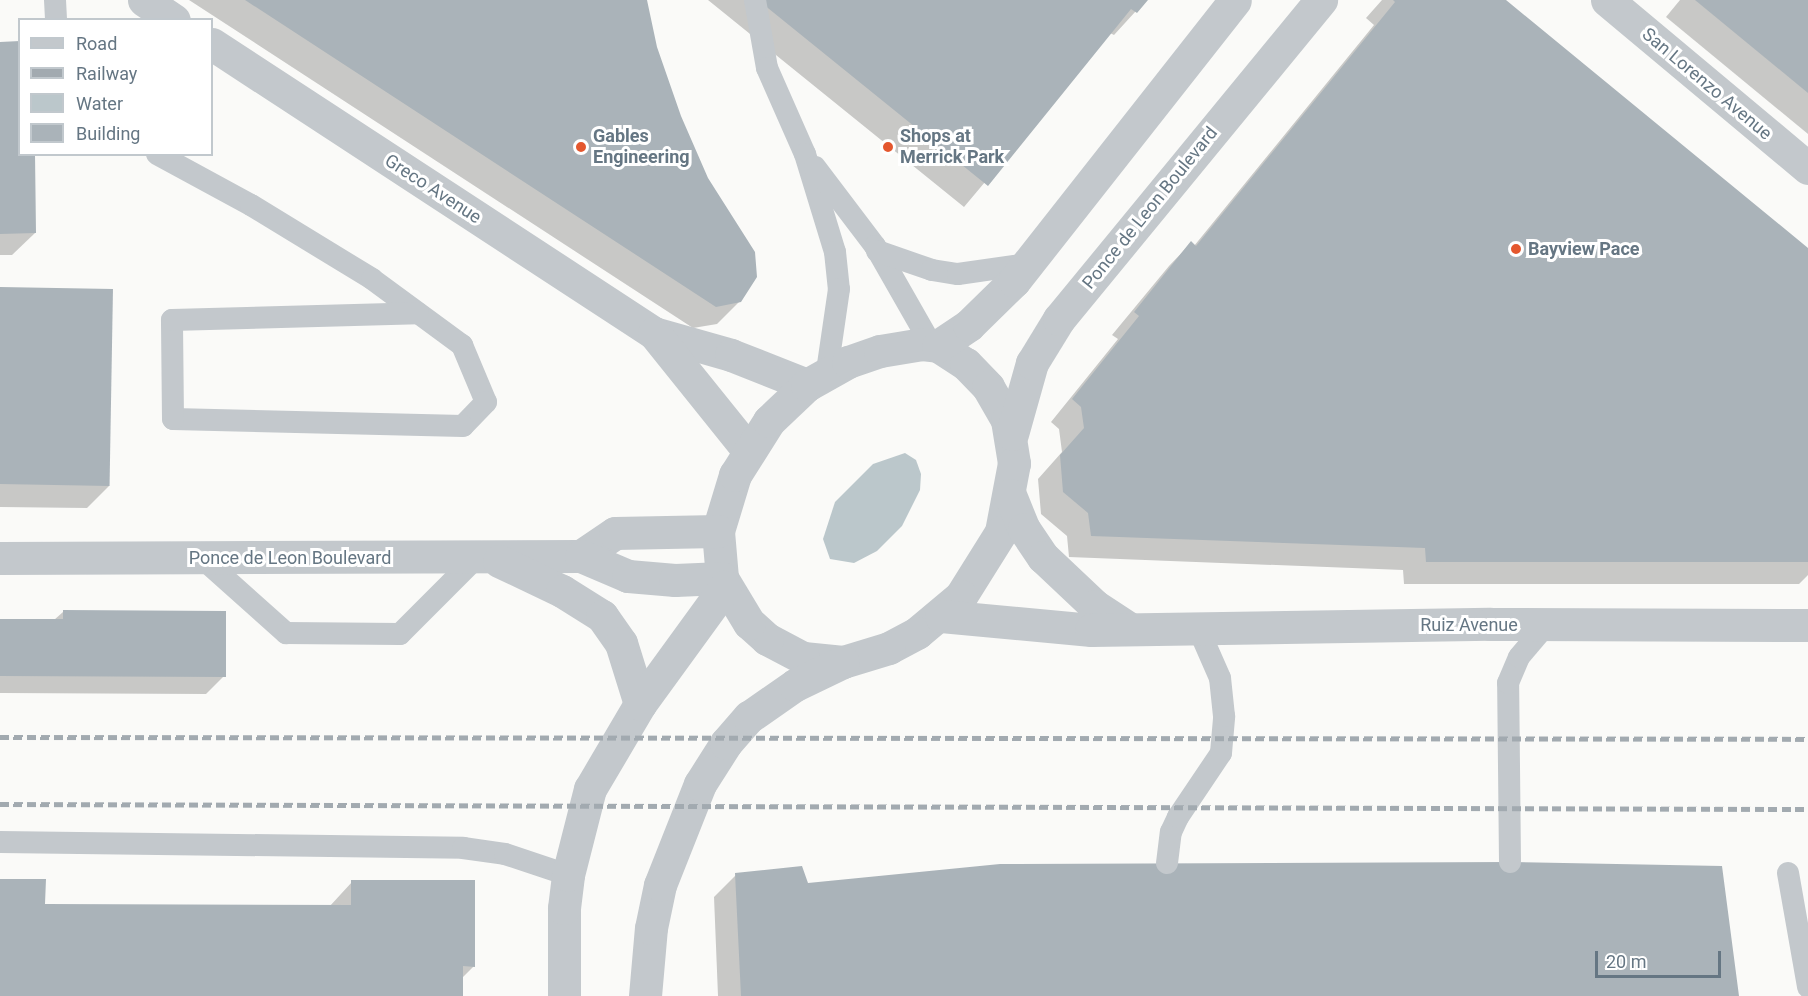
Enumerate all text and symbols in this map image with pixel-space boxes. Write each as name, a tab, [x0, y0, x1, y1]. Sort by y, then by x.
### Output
legend	[18, 18, 213, 156]
street label: San Lorenzo Avenue	[1638, 23, 1776, 145]
text: Road	[76, 33, 117, 54]
text: Railway	[76, 63, 137, 84]
text: Water	[76, 93, 123, 114]
street label: Ponce de Leon Boulevard	[1078, 122, 1222, 294]
text: Building	[76, 123, 140, 144]
place label: Gables Engineering	[593, 126, 690, 168]
place label: Shops at Merrick Park	[900, 126, 1004, 168]
marker: Gables Engineering	[574, 140, 588, 154]
marker: Shops at Merrick Park	[881, 140, 895, 154]
street label: Greco Avenue	[381, 150, 485, 228]
place label: Bayview Pace	[1528, 238, 1640, 260]
marker: Bayview Pace	[1509, 242, 1523, 256]
street label: Ponce de Leon Boulevard	[189, 547, 391, 569]
street label: Ruiz Avenue	[1420, 614, 1518, 636]
scale bar	[1598, 939, 1724, 977]
text: 20 m	[1606, 951, 1646, 972]

